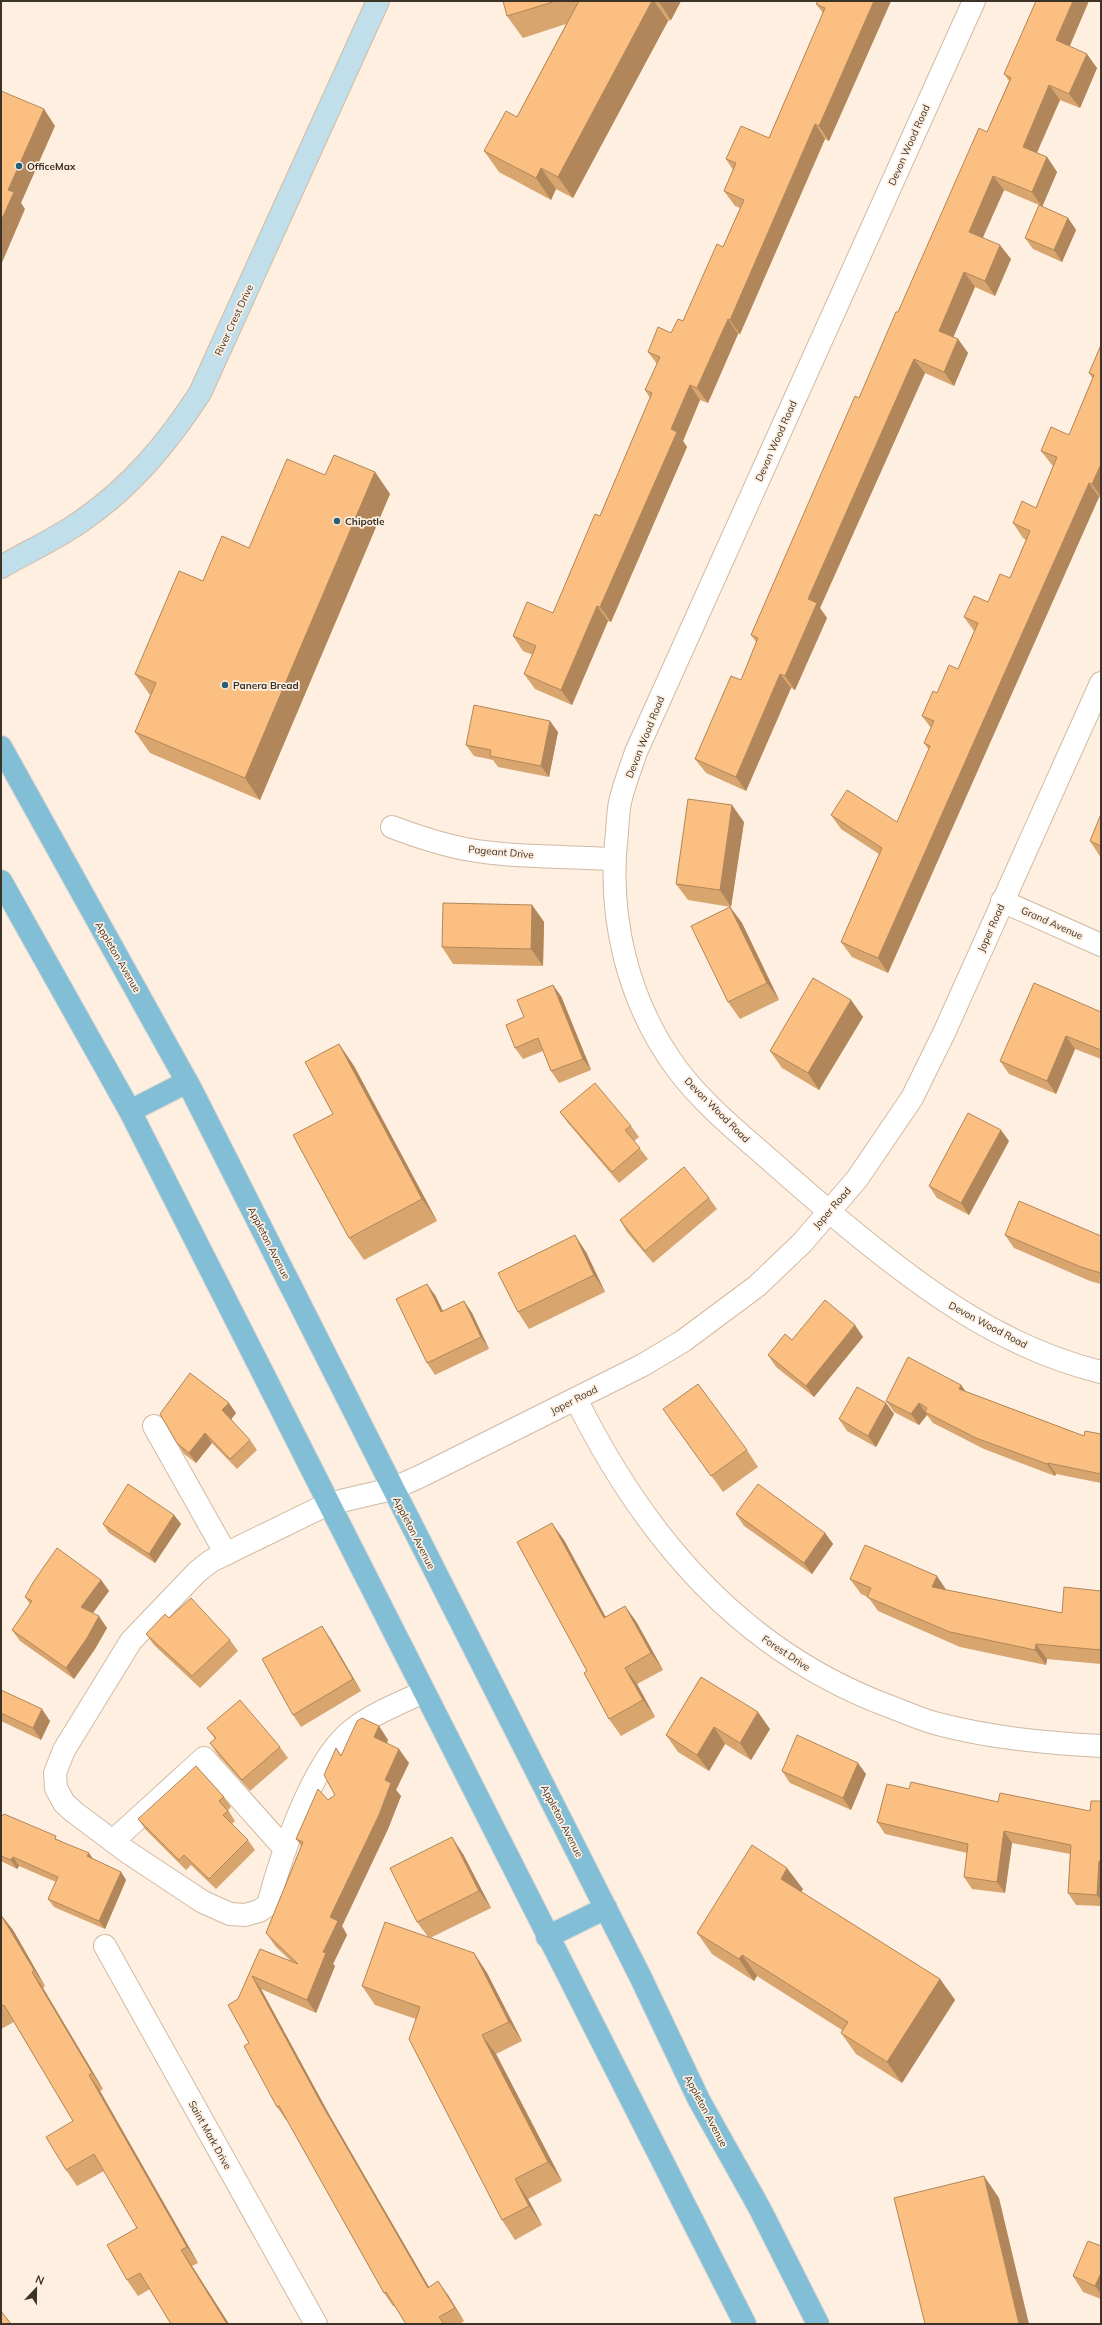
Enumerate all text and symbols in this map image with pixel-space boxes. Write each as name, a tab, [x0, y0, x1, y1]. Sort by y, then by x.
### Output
street label: Devon Wood Road	[885, 102, 933, 188]
place label: OfficeMax	[27, 160, 76, 173]
marker: OfficeMax	[14, 161, 24, 171]
street label: River Crest Drive	[212, 282, 256, 358]
street label: Devon Wood Road	[752, 398, 800, 484]
place label: Chipotle	[345, 515, 385, 528]
marker: Chipotle	[332, 516, 342, 526]
place label: Panera Bread	[233, 679, 299, 692]
marker: Panera Bread	[220, 680, 230, 690]
street label: Devon Wood Road	[623, 694, 667, 780]
street label: Pageant Drive	[468, 843, 534, 861]
street label: Joper Road	[975, 902, 1007, 954]
street label: Grand Avenue	[1019, 904, 1085, 942]
street label: Appleton Avenue	[92, 919, 144, 995]
street label: Devon Wood Road	[682, 1075, 752, 1145]
street label: Joper Road	[810, 1184, 854, 1232]
street label: Appleton Avenue	[245, 1205, 293, 1281]
street label: Devon Wood Road	[946, 1299, 1030, 1351]
street label: Joper Road	[548, 1383, 600, 1417]
street label: Appleton Avenue	[390, 1495, 438, 1571]
street label: Forest Drive	[759, 1632, 813, 1674]
street label: Appleton Avenue	[538, 1783, 586, 1859]
street label: Appleton Avenue	[682, 2073, 730, 2149]
street label: Saint Mark Drive	[186, 2098, 234, 2172]
north arrow	[16, 2269, 56, 2309]
text: N	[33, 2272, 46, 2288]

